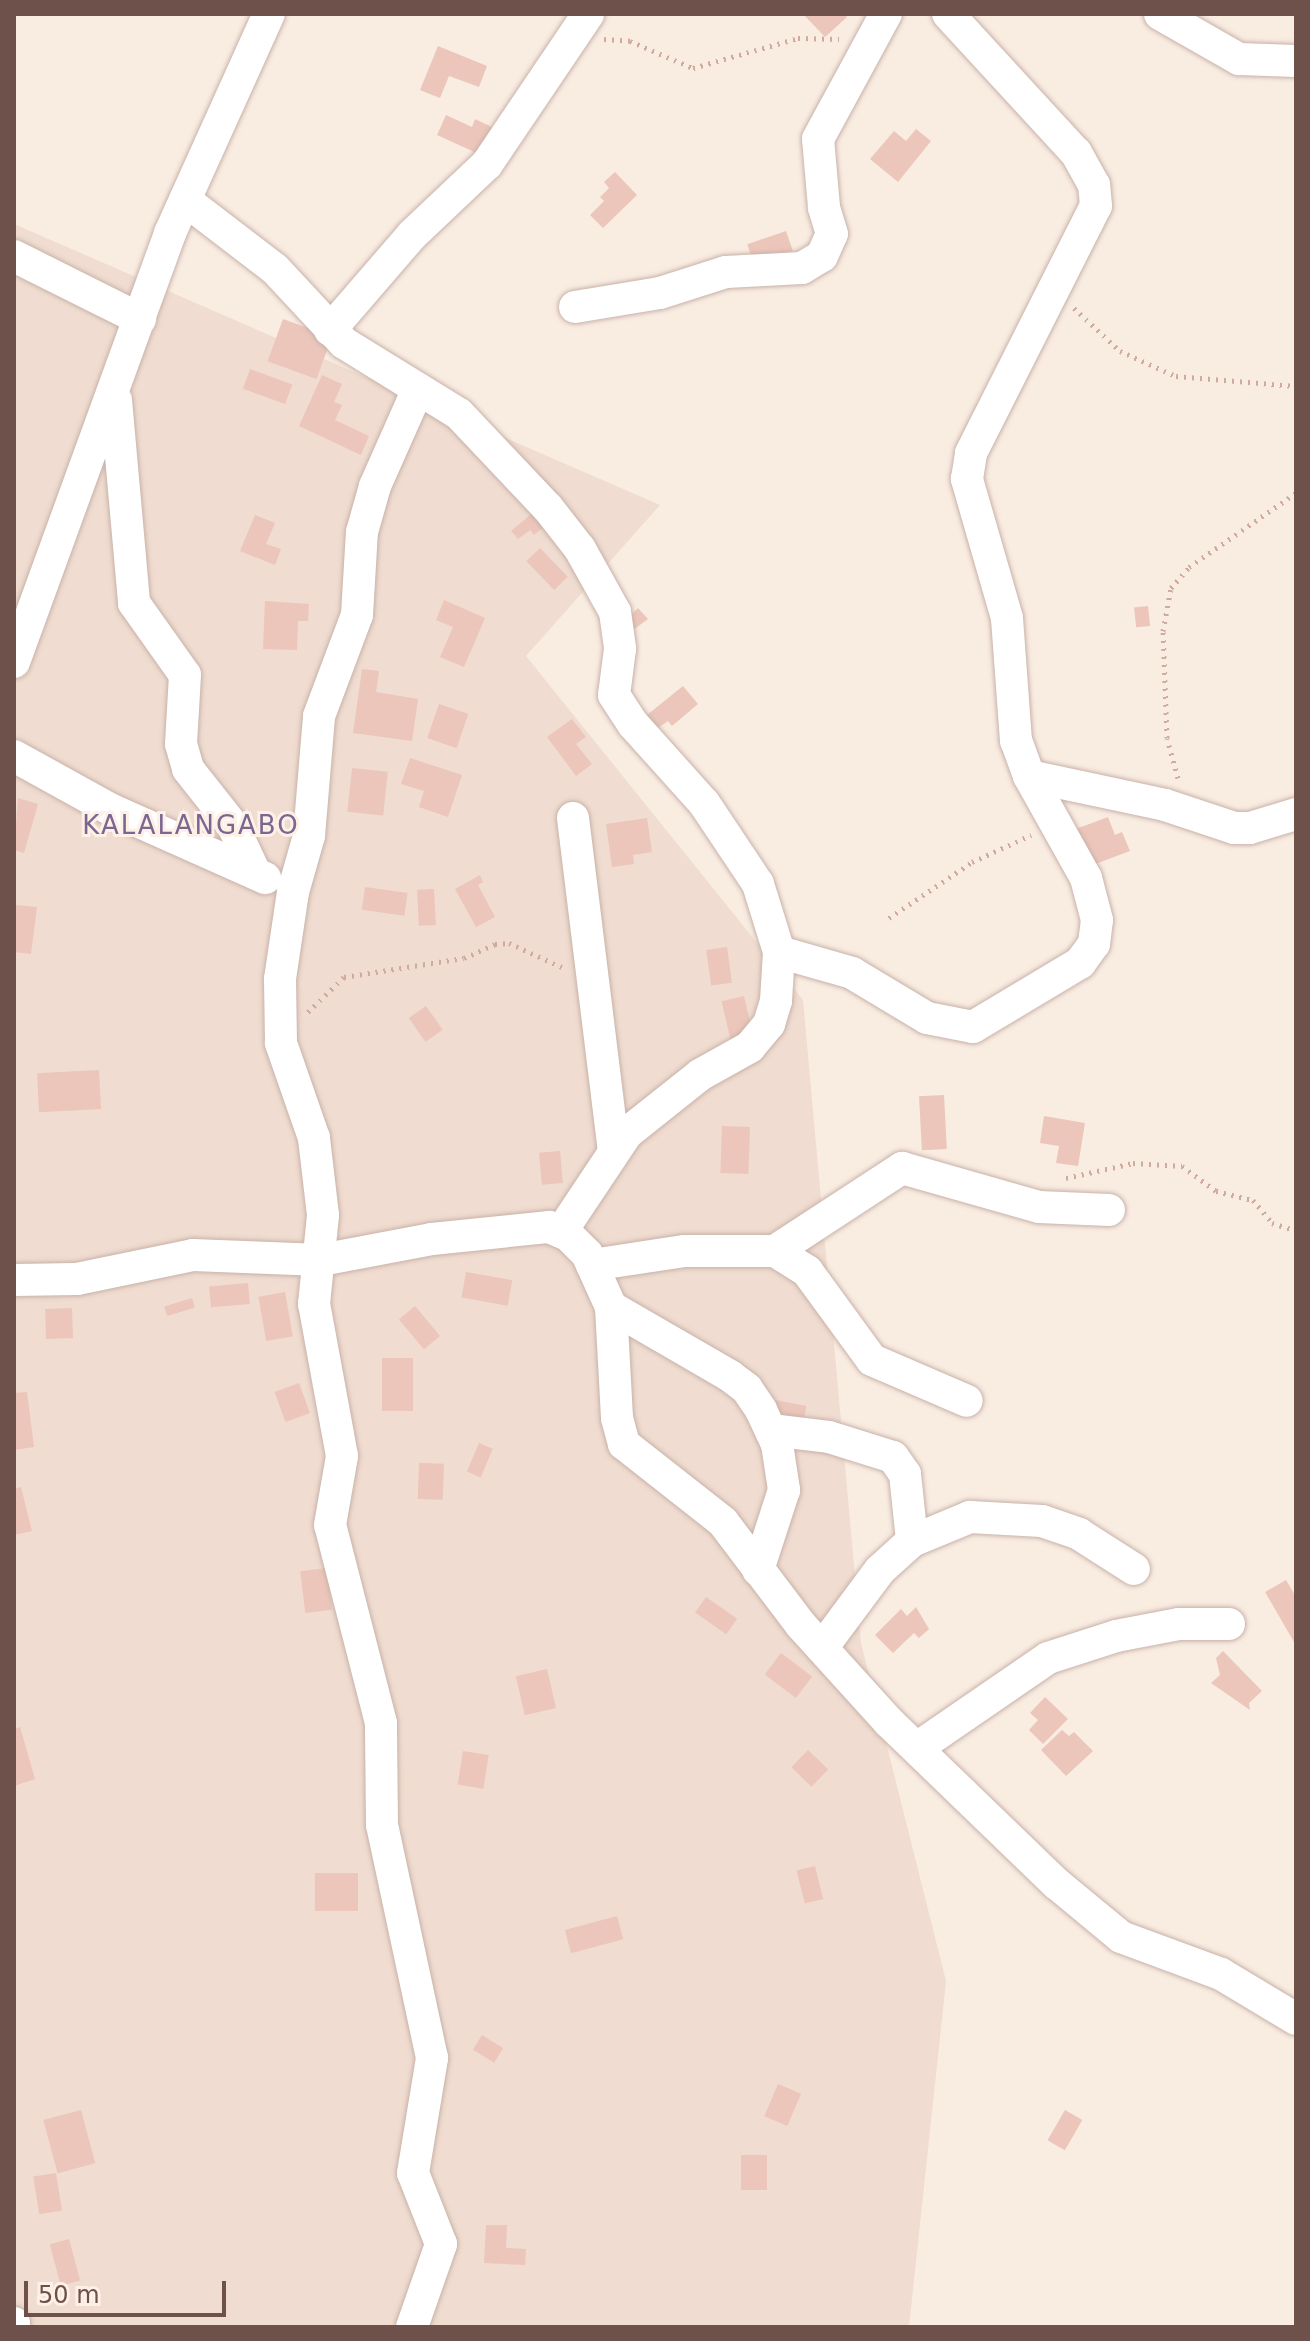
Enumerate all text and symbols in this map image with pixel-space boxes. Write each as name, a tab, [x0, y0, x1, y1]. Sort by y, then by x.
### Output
district label: KALALANGABO	[82, 810, 300, 842]
scale bar	[28, 2265, 230, 2315]
text: 50 m	[38, 2281, 100, 2309]

